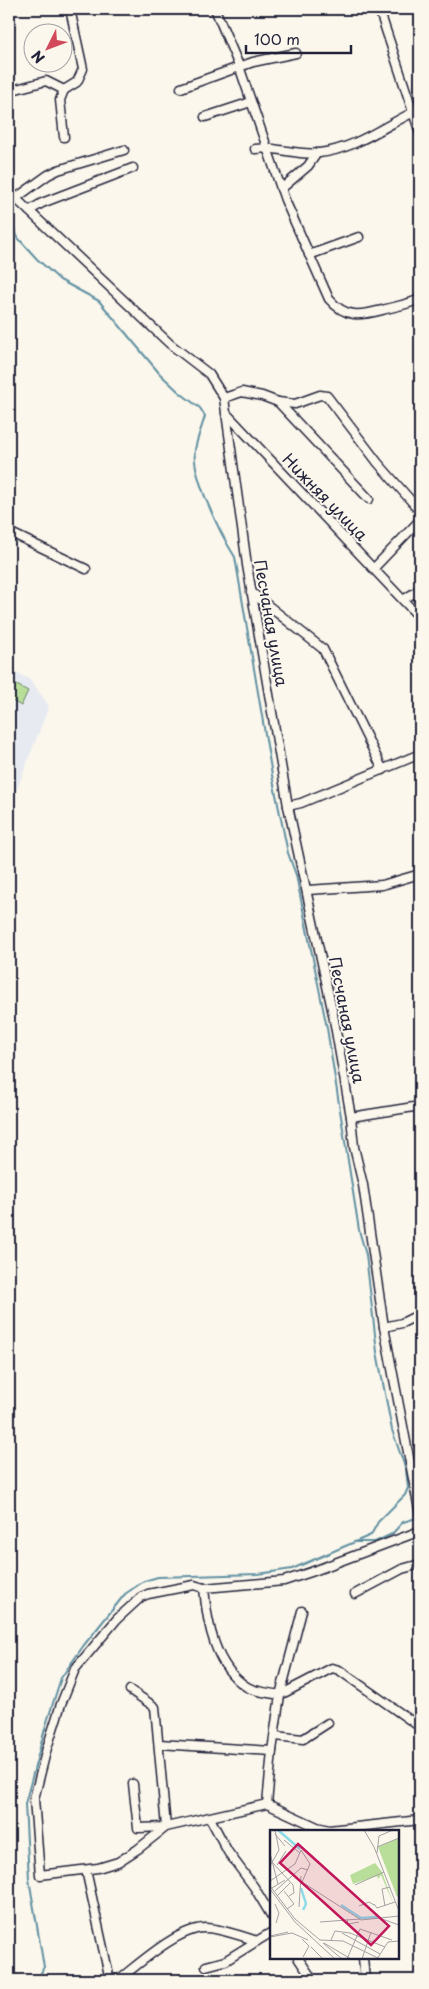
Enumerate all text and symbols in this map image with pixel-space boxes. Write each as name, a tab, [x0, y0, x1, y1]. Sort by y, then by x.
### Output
north arrow	[22, 22, 72, 72]
scale bar	[246, 22, 352, 54]
text: 100 m	[254, 27, 300, 50]
text: N	[26, 46, 49, 68]
street label: Нижняя улица	[278, 447, 374, 546]
street label: Песчаная улица	[249, 558, 295, 688]
street label: Песчаная улица	[324, 954, 372, 1085]
inset map	[270, 1830, 399, 1959]

